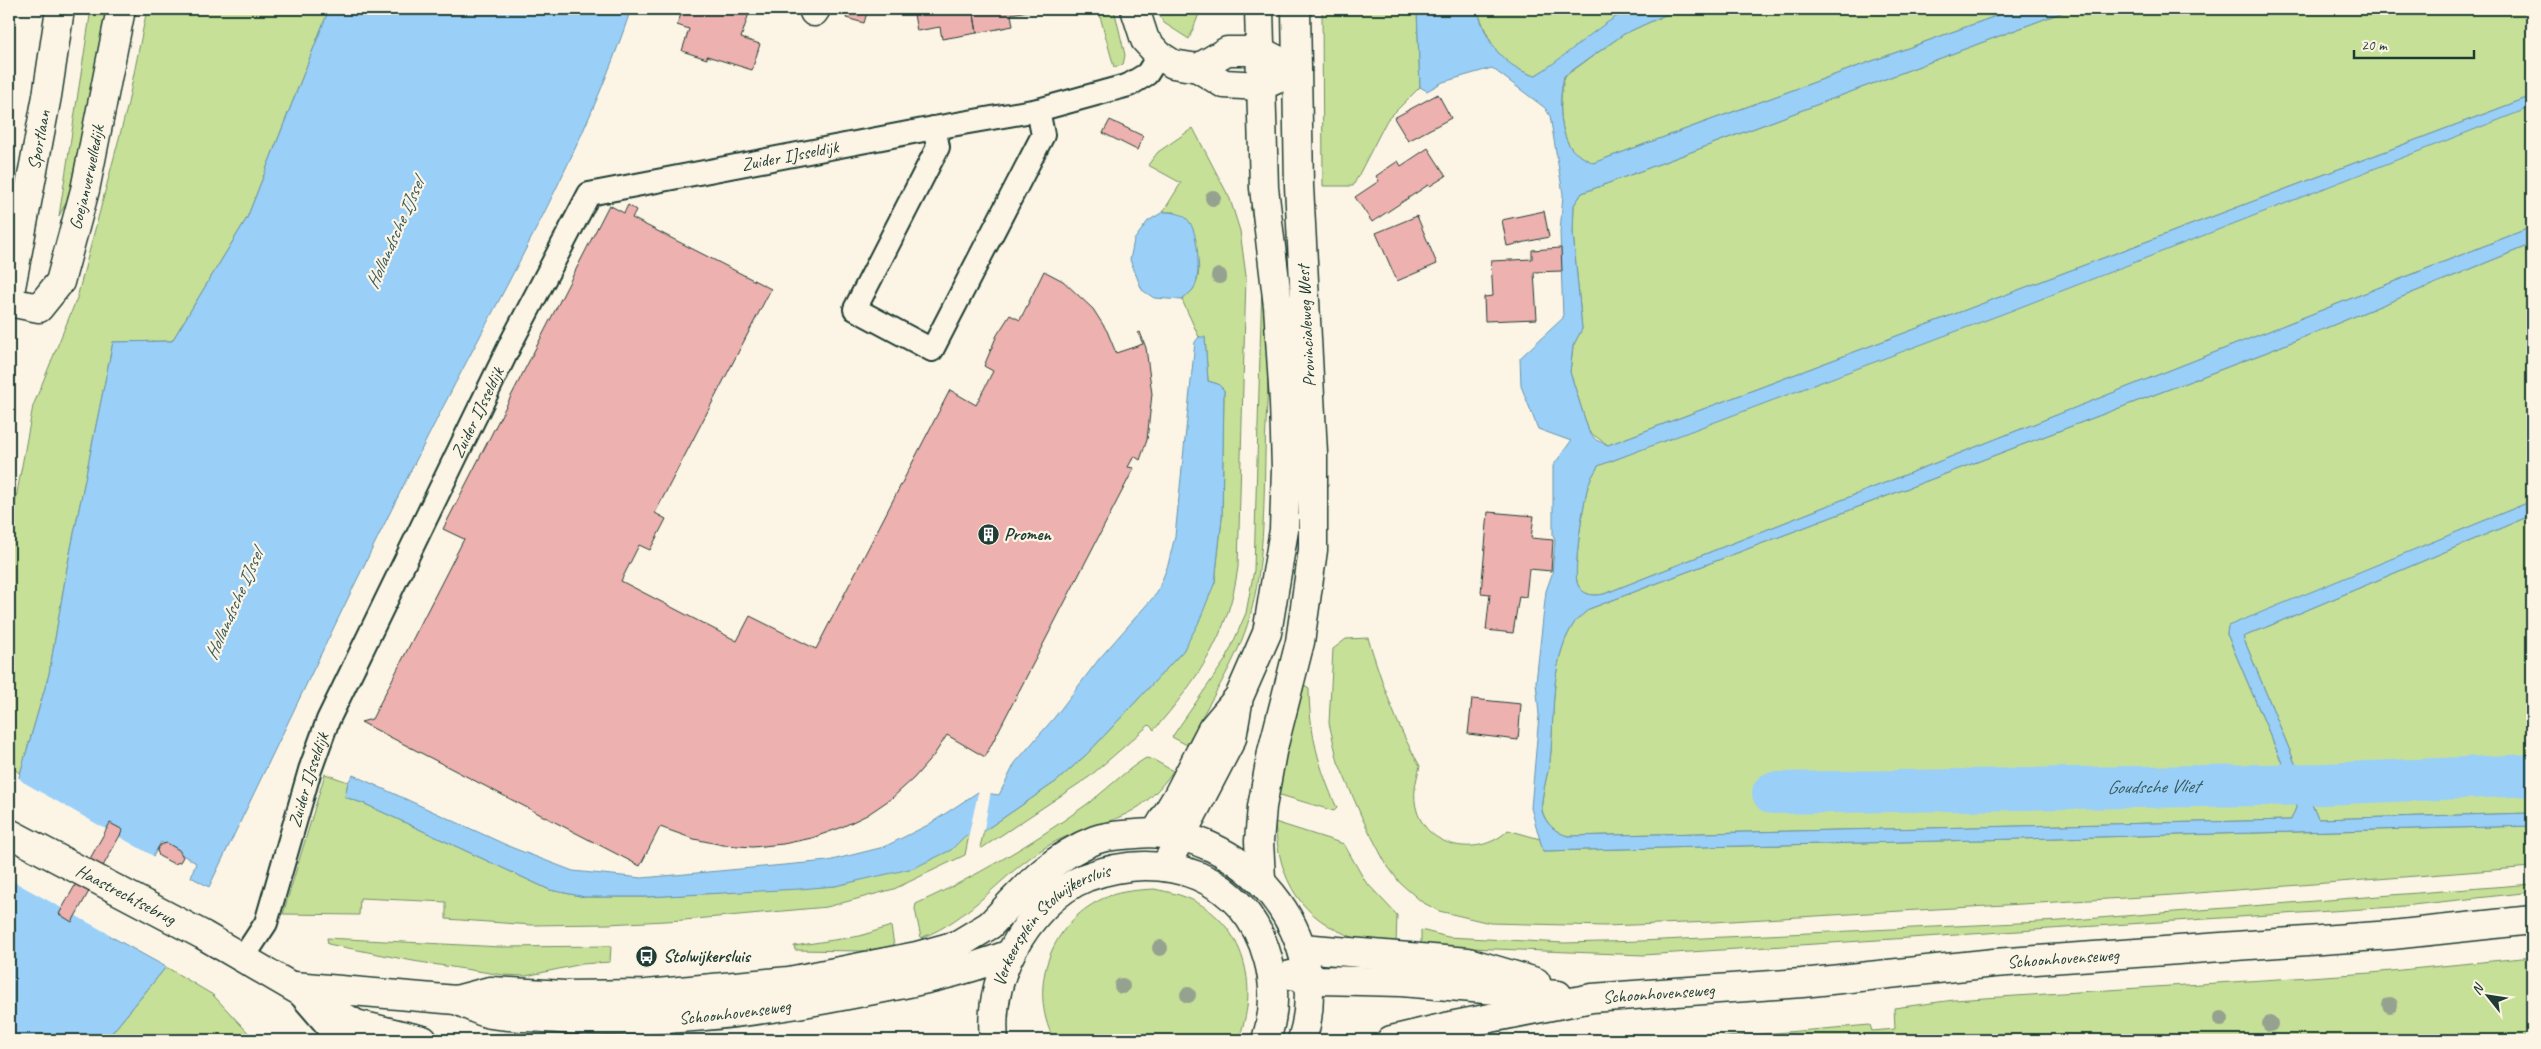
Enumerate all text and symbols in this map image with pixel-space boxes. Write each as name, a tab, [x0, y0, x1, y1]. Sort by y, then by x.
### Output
scale bar	[2354, 28, 2474, 60]
text: 20 m	[2361, 36, 2388, 55]
street label: Sportlaan	[22, 107, 55, 171]
street label: Goejanverwelledijk	[64, 122, 109, 232]
street label: Zuider IJsseldijk	[740, 135, 841, 176]
water label: Hollandsche IJssel	[360, 169, 433, 292]
street label: Provincialeweg West	[1292, 261, 1320, 388]
street label: Zuider IJsseldijk	[446, 362, 509, 461]
building icon: Promen	[976, 522, 1000, 546]
place label: Promen	[1004, 523, 1052, 545]
water label: Hollandsche IJssel	[199, 540, 272, 663]
street label: Zuider IJsseldijk	[283, 728, 334, 830]
water label: Goudsche Vliet	[2107, 774, 2204, 800]
street label: Haastrechtsebrug	[72, 859, 181, 930]
street label: Verkeersplein Stolwijkersluis	[988, 859, 1114, 989]
street label: Schoonhovenseweg	[2006, 943, 2121, 973]
bus stop icon: Stolwijkersluis	[635, 944, 659, 968]
place label: Stolwijkersluis	[663, 945, 752, 967]
north arrow	[2464, 972, 2514, 1022]
street label: Schoonhovenseweg	[1602, 978, 1717, 1008]
text: N	[2468, 980, 2488, 998]
street label: Schoonhovenseweg	[678, 994, 793, 1029]

